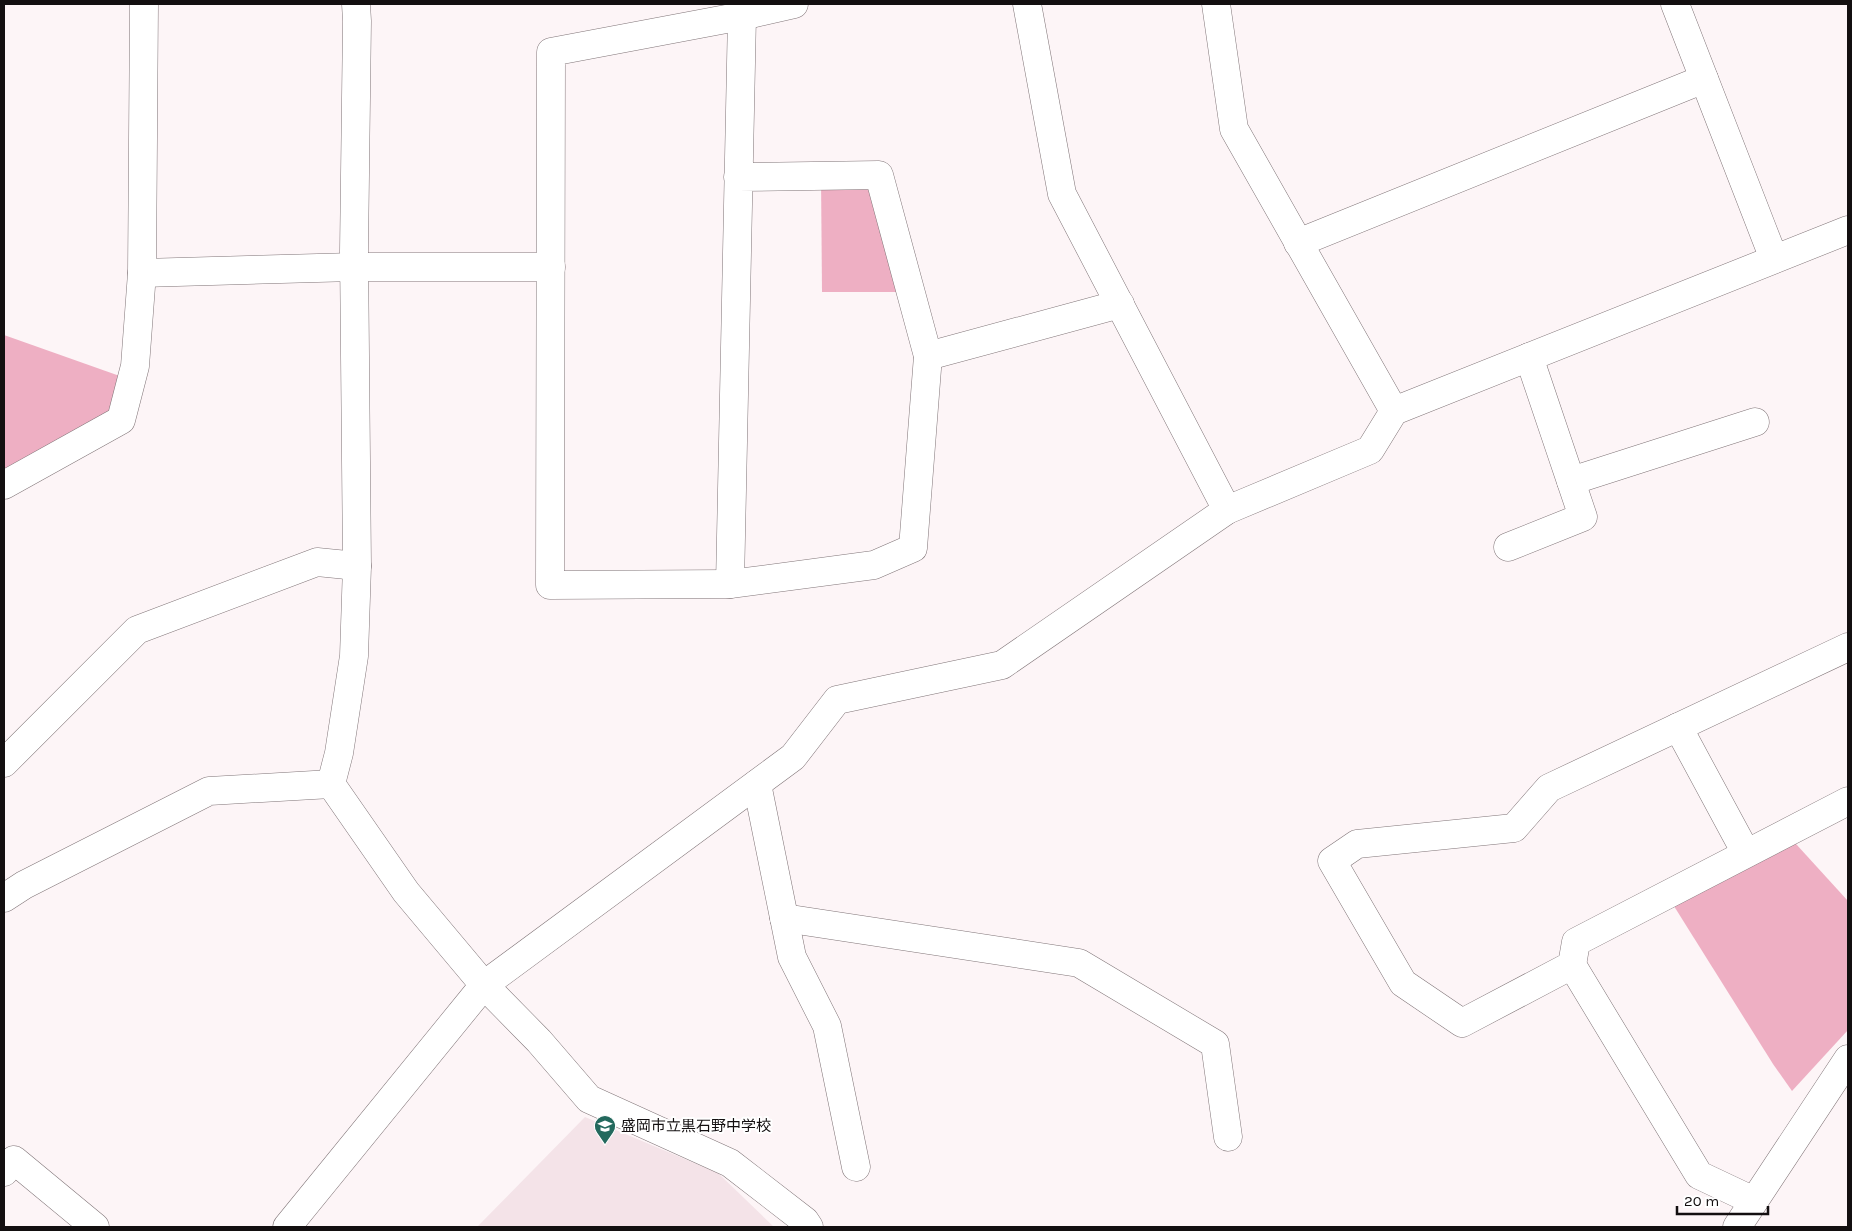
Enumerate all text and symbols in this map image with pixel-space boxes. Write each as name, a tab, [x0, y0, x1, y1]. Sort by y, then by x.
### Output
school or university icon: 盛岡市立黒石野中学校	[593, 1114, 617, 1145]
place label: 盛岡市立黒石野中学校	[621, 1117, 771, 1135]
scale bar	[1677, 1184, 1768, 1216]
text: 20 m	[1684, 1192, 1719, 1210]

